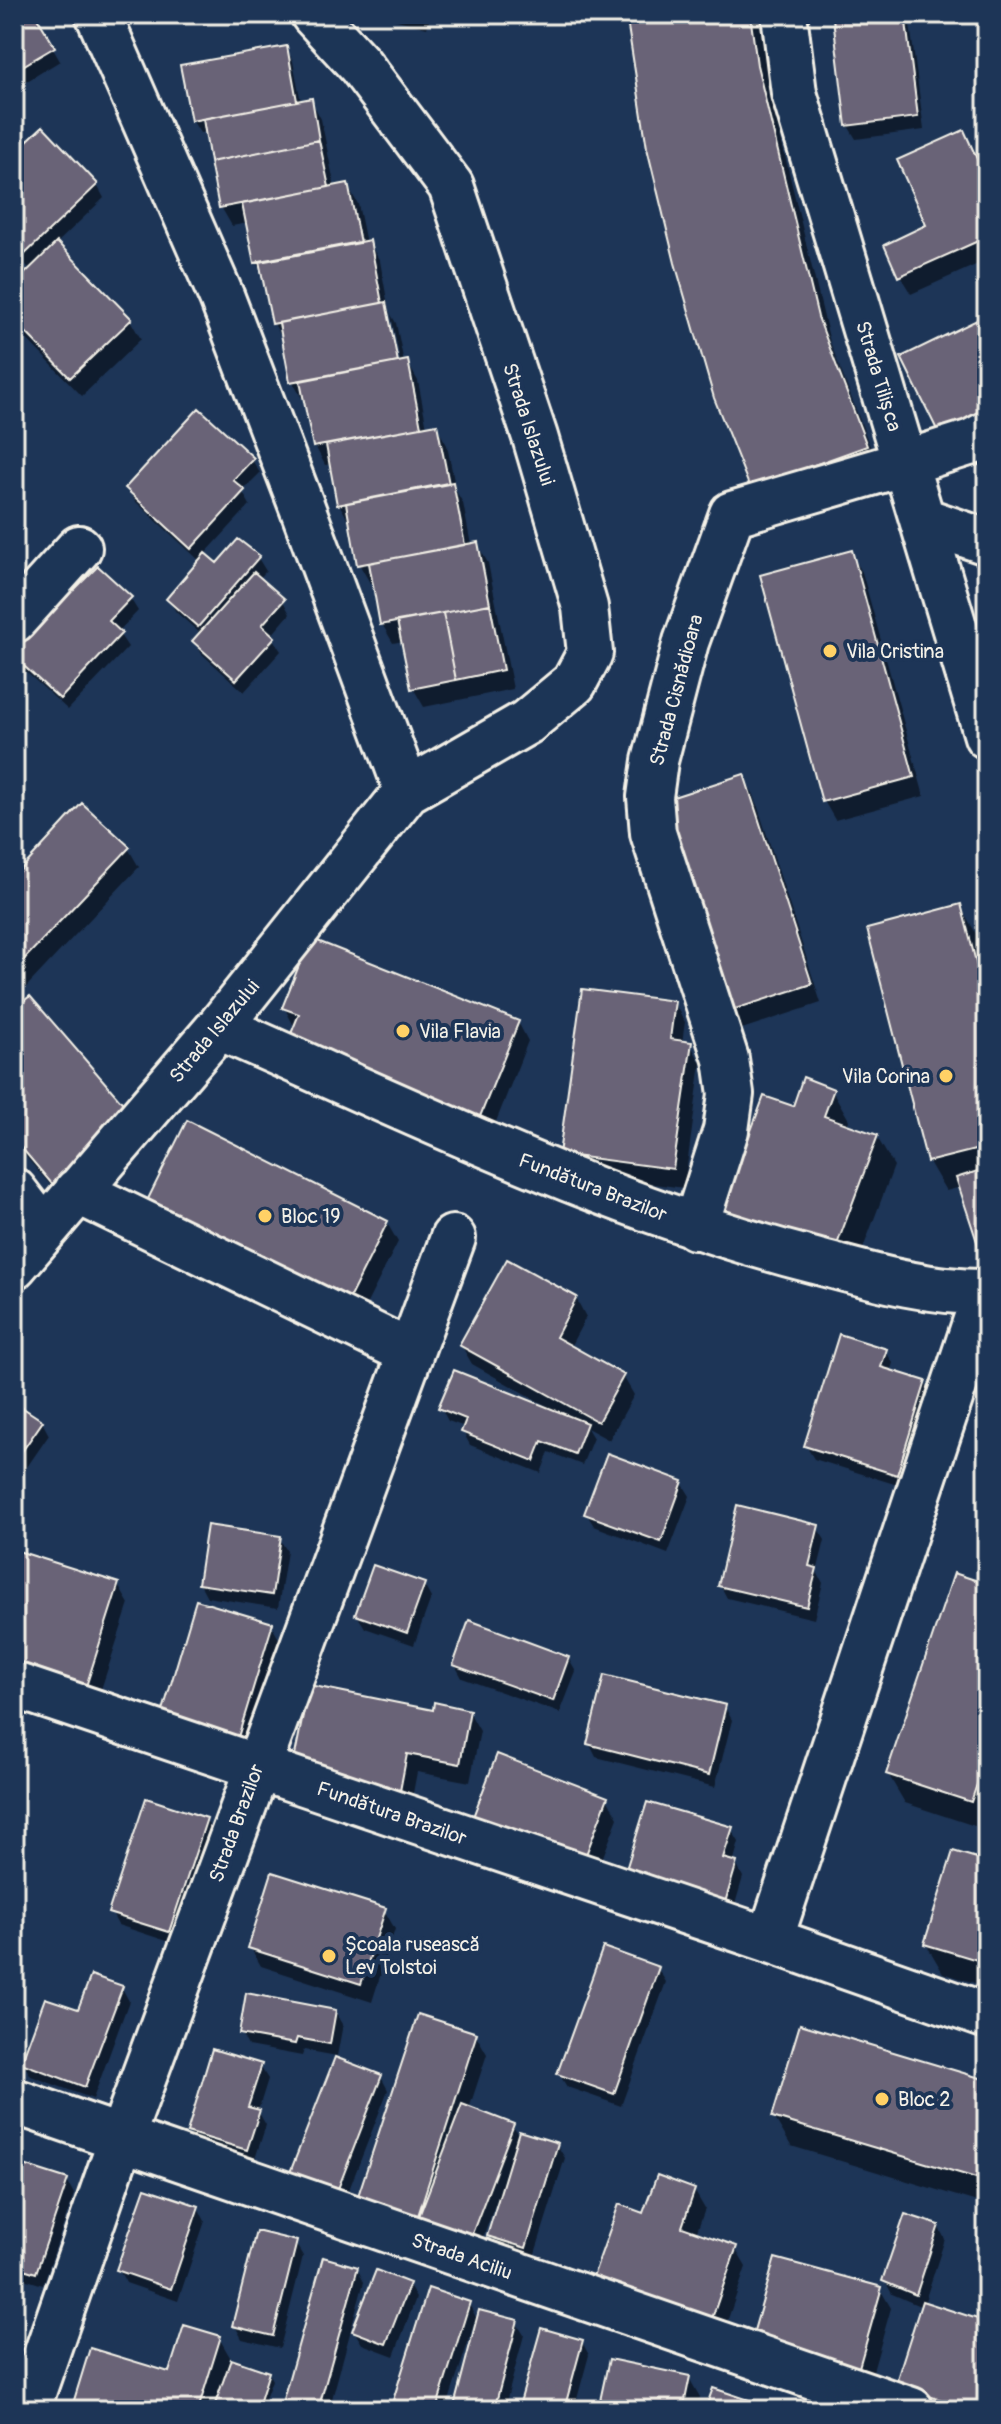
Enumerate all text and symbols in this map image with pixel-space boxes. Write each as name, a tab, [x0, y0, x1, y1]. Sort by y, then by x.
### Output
street label: Strada Tilișca	[850, 318, 907, 434]
street label: Strada Islazului	[497, 360, 560, 488]
street label: Strada Cisnădioara	[644, 612, 709, 769]
place label: Vila Cristina	[846, 639, 944, 664]
marker: Vila Cristina	[821, 642, 839, 660]
street label: Strada Islazului	[164, 975, 265, 1088]
place label: Vila Flavia	[419, 1019, 501, 1044]
marker: Vila Flavia	[394, 1022, 412, 1040]
place label: Vila Corina	[842, 1064, 930, 1089]
marker: Vila Corina	[937, 1067, 955, 1085]
street label: Fundătura Brazilor	[515, 1148, 671, 1227]
place label: Bloc 19	[281, 1204, 340, 1229]
marker: Bloc 19	[256, 1207, 274, 1225]
street label: Strada Brazilor	[204, 1761, 269, 1886]
street label: Fundătura Brazilor	[314, 1776, 470, 1851]
place label: Școala rusească Lev Tolstoi	[345, 1932, 480, 1980]
marker: Școala rusească Lev Tolstoi	[320, 1947, 338, 1965]
place label: Bloc 2	[898, 2087, 951, 2112]
marker: Bloc 2	[873, 2090, 891, 2108]
street label: Strada Aciliu	[408, 2228, 515, 2285]

